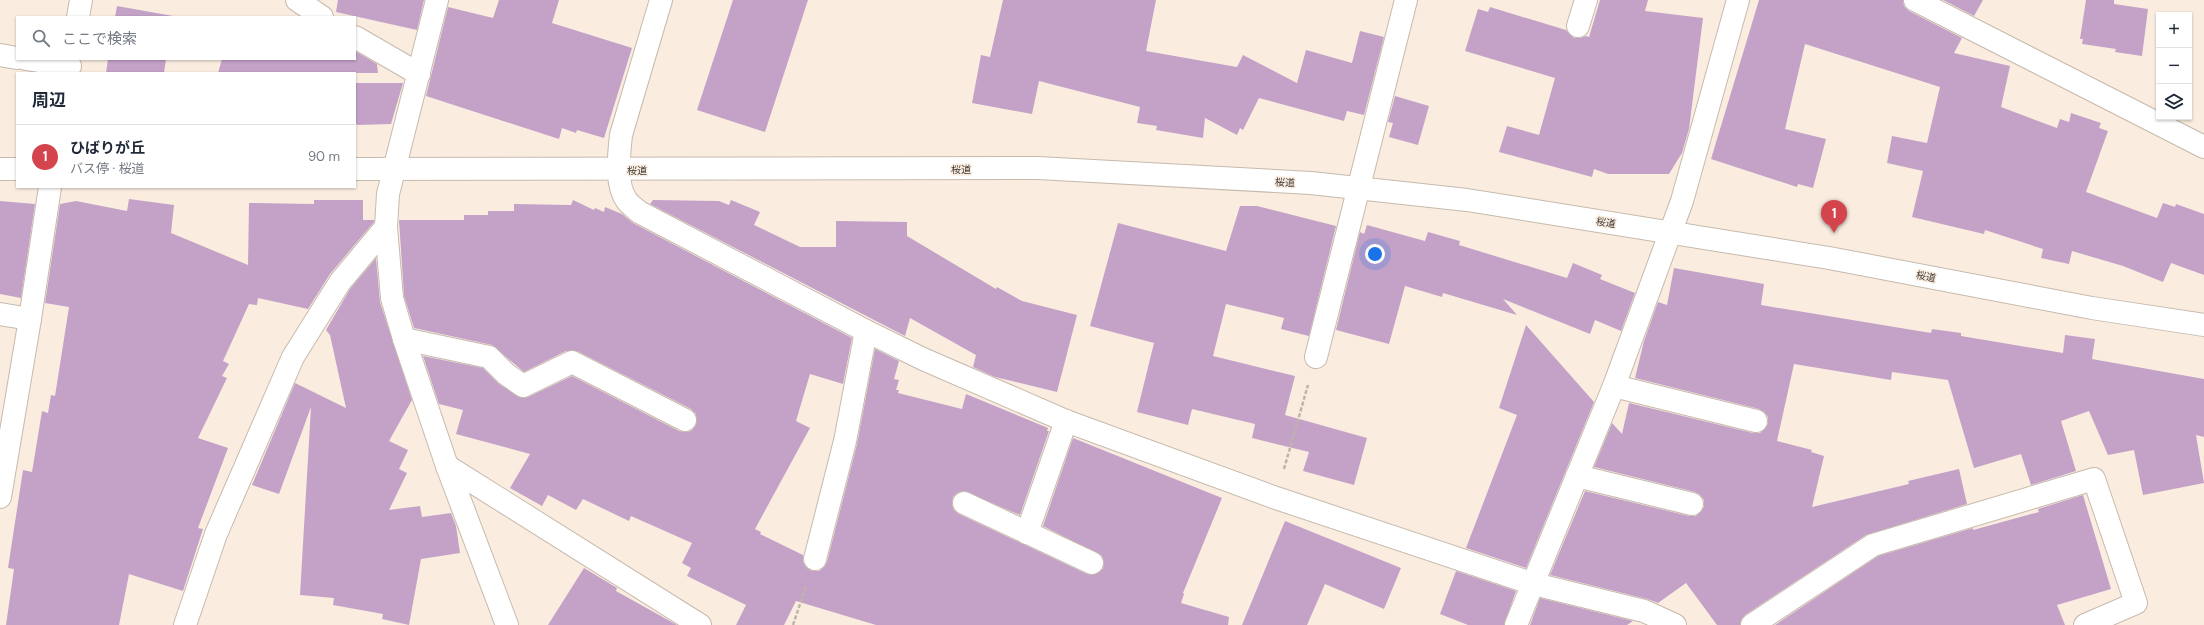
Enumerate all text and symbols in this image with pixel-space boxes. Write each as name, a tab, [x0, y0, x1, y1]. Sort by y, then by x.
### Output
map controls	[2156, 12, 2192, 120]
button: +	[2156, 12, 2192, 48]
search box	[16, 16, 356, 60]
icon: search	[30, 27, 52, 49]
text: ここで検索	[62, 29, 137, 49]
button: −	[2156, 48, 2192, 84]
button: layers	[2156, 84, 2192, 120]
text: 周辺	[32, 89, 66, 111]
text: ひばりが丘	[70, 138, 145, 158]
text: 1	[43, 148, 47, 165]
text: 90 m	[308, 148, 340, 165]
text: バス停 · 桜道	[70, 160, 145, 177]
street label: 桜道	[951, 163, 971, 176]
street label: 桜道	[627, 164, 647, 177]
street label: 桜道	[1275, 175, 1295, 190]
pin: 1	[1821, 200, 1847, 233]
street label: 桜道	[1595, 215, 1617, 230]
your location	[1365, 244, 1385, 264]
street label: 桜道	[1915, 268, 1937, 285]

